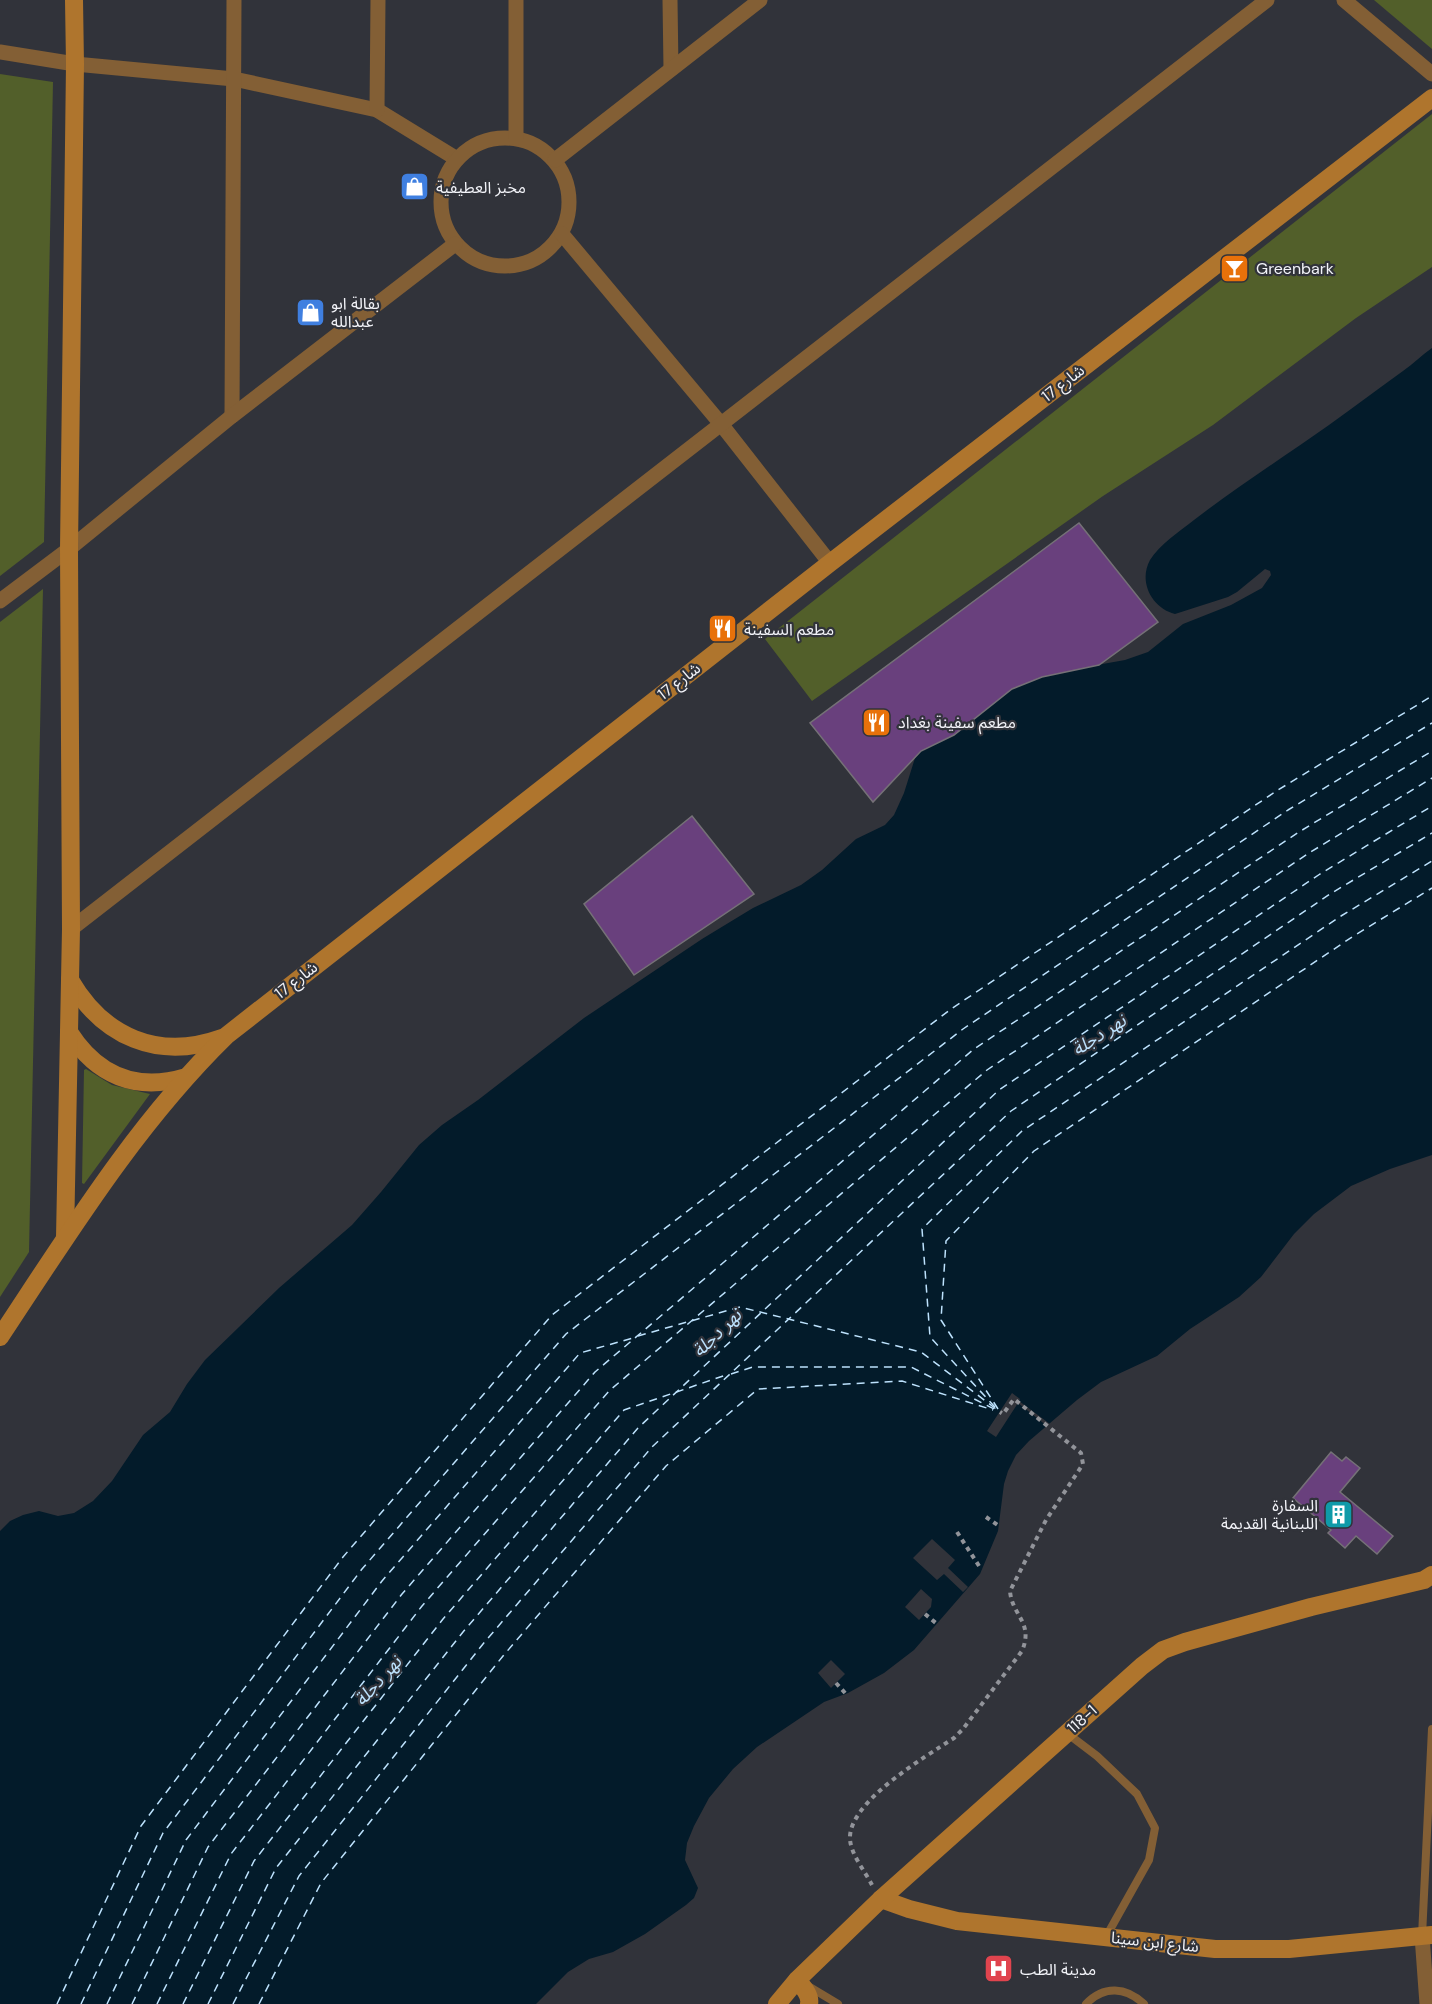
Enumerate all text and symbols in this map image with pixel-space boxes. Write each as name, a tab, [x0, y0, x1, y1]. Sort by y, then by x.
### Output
shop icon: مخبز العطيفية	[399, 171, 431, 203]
place label: مخبز العطيفية	[436, 177, 526, 198]
bar icon: Greenbark	[1219, 252, 1251, 284]
place label: Greenbark	[1256, 258, 1334, 279]
place label: بقالة ابو عبدالله	[331, 293, 380, 332]
shop icon: بقالة ابو عبدالله	[294, 296, 326, 328]
street label: شارع 17	[1037, 360, 1090, 408]
restaurant icon: مطعم السفينة	[707, 613, 739, 645]
place label: مطعم السفينة	[744, 619, 834, 642]
street label: شارع 17	[653, 658, 706, 706]
restaurant icon: مطعم سفينة بغداد	[861, 706, 893, 738]
place label: مطعم سفينة بغداد	[898, 712, 1016, 735]
street label: شارع 17	[270, 957, 323, 1005]
water label: نهر دجلة	[1068, 1008, 1132, 1061]
water label: نهر دجلة	[687, 1302, 748, 1362]
place label: السفارة اللبنانية القديمة	[1221, 1495, 1318, 1534]
building icon: السفارة اللبنانية القديمة	[1323, 1498, 1355, 1530]
water label: نهر دجلة	[349, 1649, 408, 1711]
street label: 118-1	[1063, 1700, 1101, 1738]
street label: شارع ابن سينا	[1110, 1927, 1200, 1959]
hospital icon: مدينة الطب	[983, 1953, 1015, 1985]
place label: مدينة الطب	[1020, 1959, 1096, 1980]

